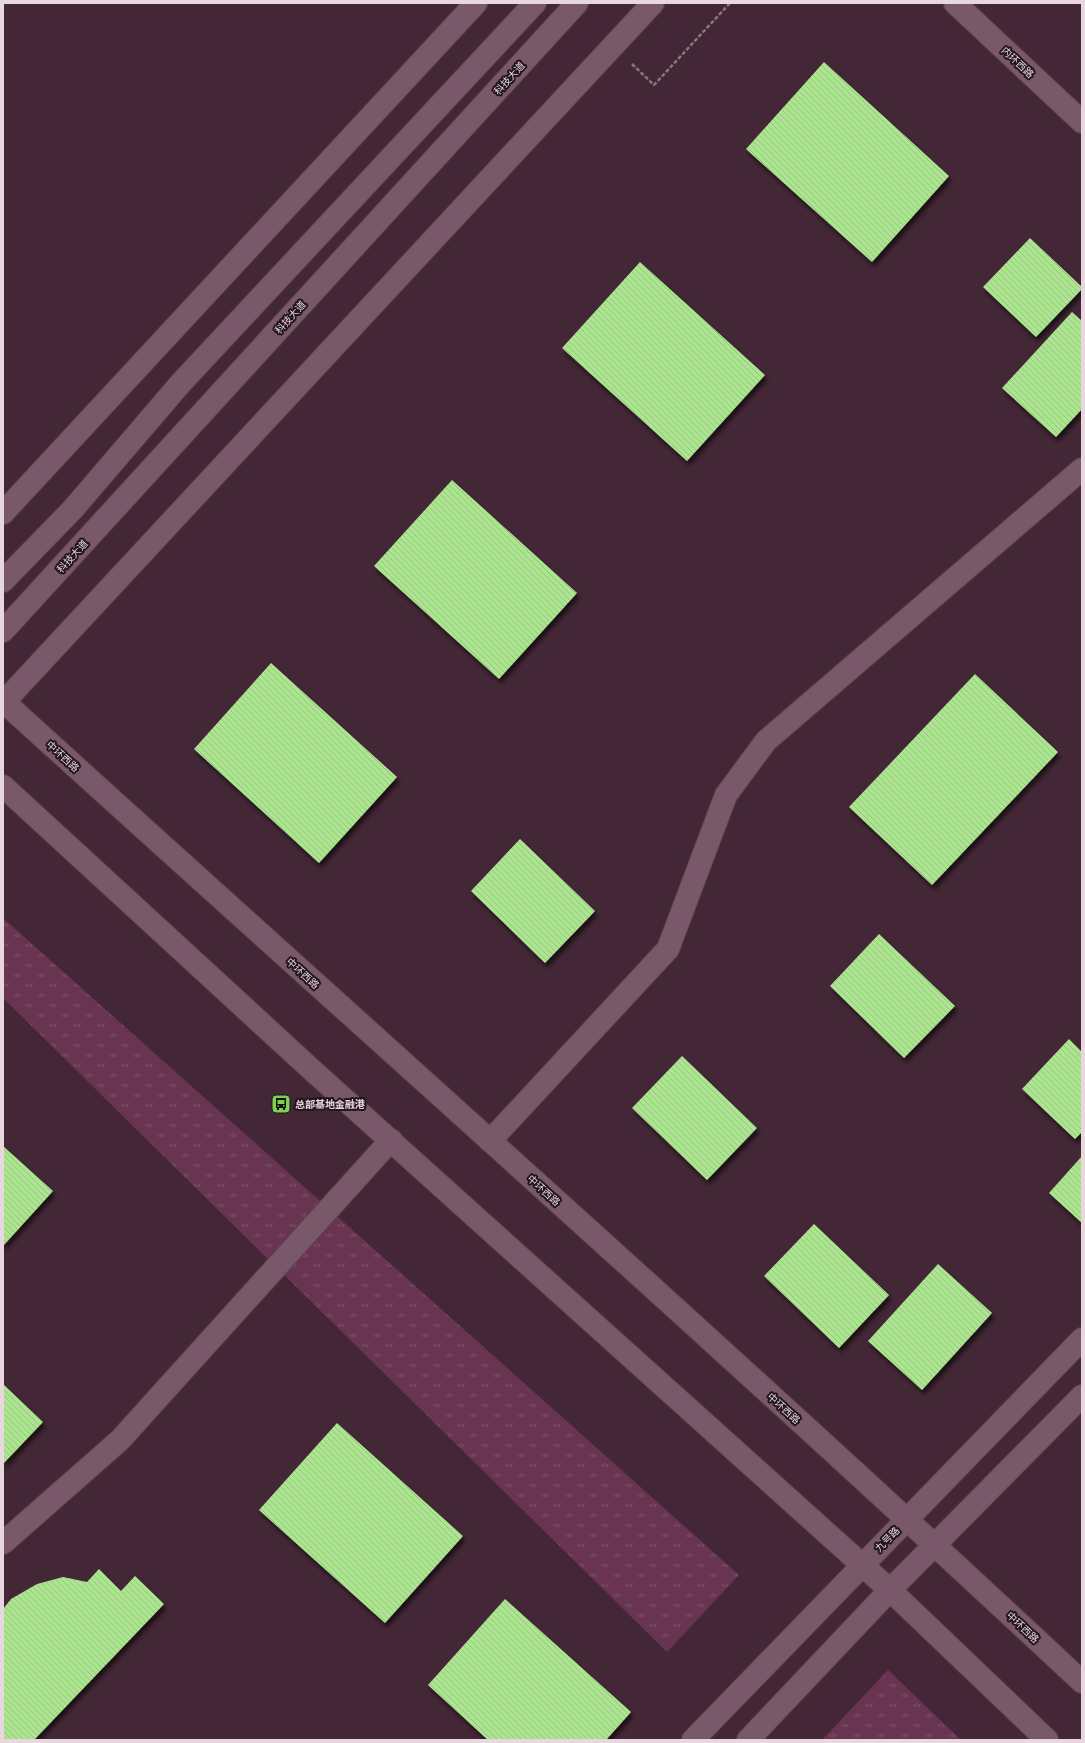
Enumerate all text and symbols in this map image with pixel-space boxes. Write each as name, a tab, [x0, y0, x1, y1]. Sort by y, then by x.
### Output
street label: 内环西路	[999, 44, 1037, 81]
street label: 科技大道	[491, 59, 528, 98]
street label: 科技大道	[272, 298, 309, 337]
street label: 科技大道	[54, 537, 91, 576]
street label: 中环西路	[43, 738, 82, 775]
street label: 中环西路	[283, 955, 322, 992]
bus stop icon: 总部基地金融港	[270, 1093, 292, 1115]
place label: 总部基地金融港	[295, 1098, 365, 1111]
street label: 中环西路	[524, 1172, 563, 1209]
street label: 中环西路	[764, 1390, 803, 1427]
street label: 九号路	[872, 1524, 903, 1555]
street label: 中环西路	[1004, 1609, 1042, 1646]

